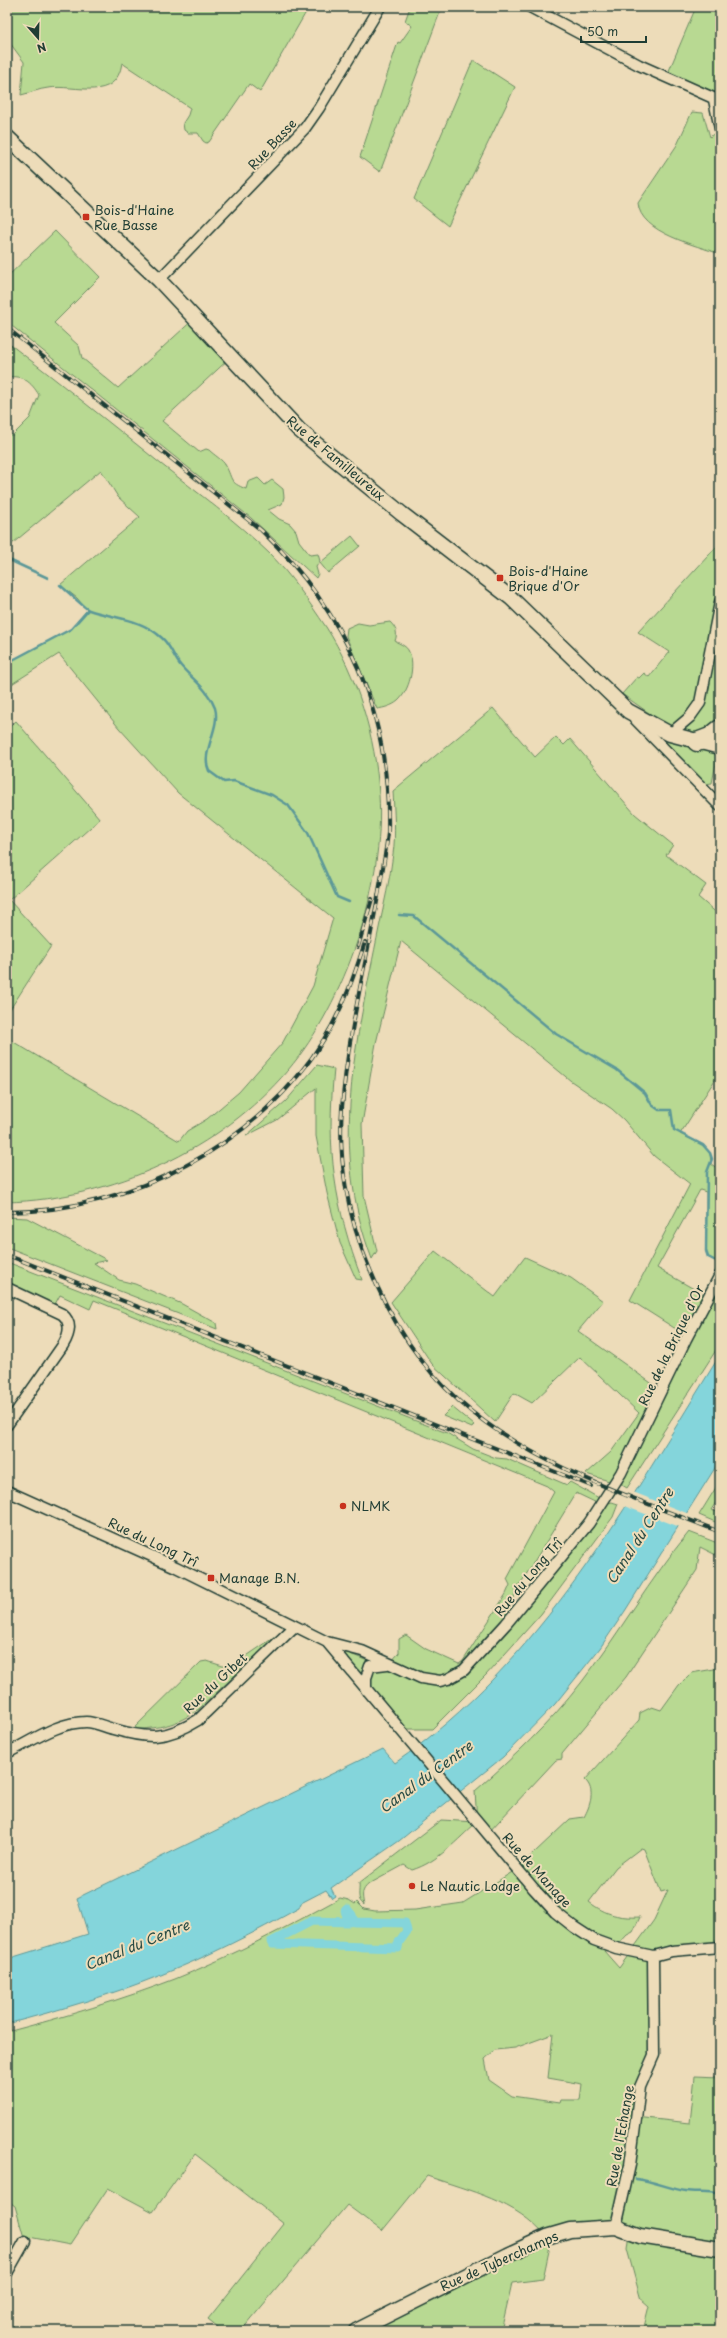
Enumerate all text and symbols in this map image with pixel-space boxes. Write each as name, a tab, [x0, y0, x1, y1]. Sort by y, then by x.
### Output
north arrow	[18, 18, 58, 58]
scale bar	[581, 18, 646, 44]
text: 50 m	[587, 22, 618, 40]
text: N	[34, 38, 49, 57]
street label: Rue Basse	[243, 114, 300, 173]
place label: Bois-d'Haine Rue Basse	[94, 200, 174, 234]
marker: Bois-d'Haine Rue Basse	[81, 212, 91, 222]
street label: Rue de Familleureux	[283, 411, 390, 505]
place label: Bois-d'Haine Brique d'Or	[508, 561, 588, 595]
marker: Bois-d'Haine Brique d'Or	[495, 573, 505, 583]
street label: Rue de la Brique d'Or	[633, 1281, 708, 1408]
water label: Canal du Centre	[601, 1482, 679, 1588]
place label: NLMK	[351, 1496, 390, 1515]
marker: NLMK	[338, 1501, 348, 1511]
street label: Rue du Long Trî	[105, 1512, 202, 1571]
street label: Rue du Long Trî	[489, 1532, 567, 1620]
place label: Manage B.N.	[219, 1568, 300, 1587]
marker: Manage B.N.	[206, 1573, 216, 1583]
street label: Rue du Gibet	[178, 1648, 251, 1717]
water label: Canal du Centre	[375, 1735, 478, 1818]
street label: Rue de Manage	[499, 1828, 576, 1911]
place label: Le Nautic Lodge	[420, 1876, 520, 1895]
marker: Le Nautic Lodge	[407, 1881, 417, 1891]
water label: Canal du Centre	[81, 1913, 194, 1975]
street label: Rue de l'Echange	[601, 2084, 638, 2188]
street label: Rue de Tyberchamps	[437, 2226, 561, 2295]

